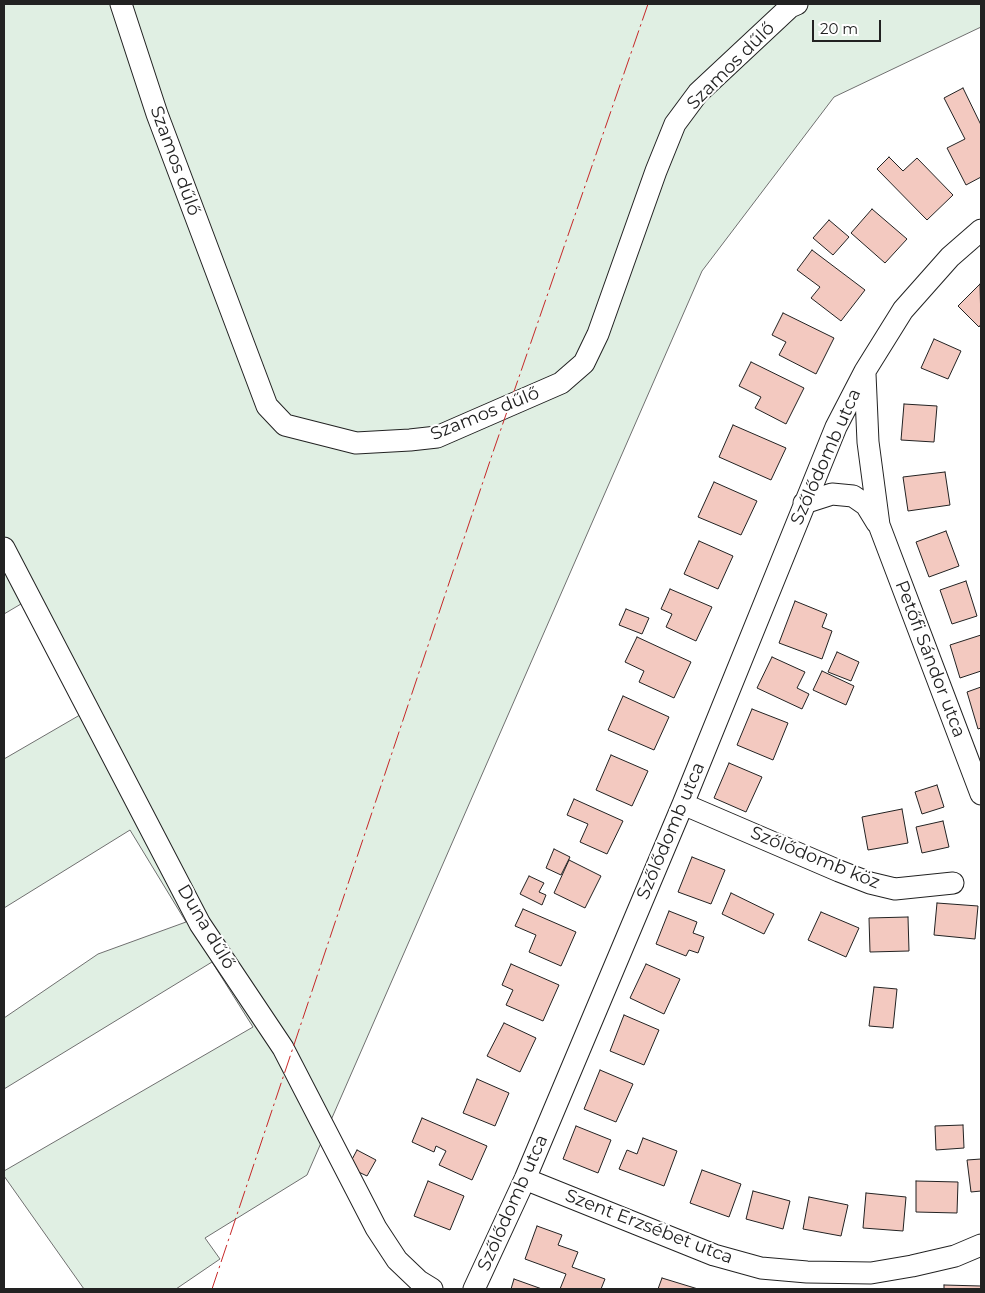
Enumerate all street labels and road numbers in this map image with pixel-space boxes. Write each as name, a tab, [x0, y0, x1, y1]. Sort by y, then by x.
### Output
street label: Szamos dűlő	[683, 18, 779, 114]
street label: Szamos dűlő	[145, 103, 205, 219]
street label: Szamos dűlő	[428, 382, 542, 446]
street label: Szőlődomb utca	[786, 386, 866, 528]
street label: Petőfi Sándor utca	[890, 577, 970, 741]
street label: Szőlődomb utca	[632, 759, 710, 903]
street label: Szőlődomb köz	[747, 822, 883, 894]
street label: Duna dűlő	[172, 881, 240, 973]
street label: Szőlődomb utca	[473, 1132, 553, 1274]
street label: Szent Erzsébet utca	[562, 1185, 736, 1269]

